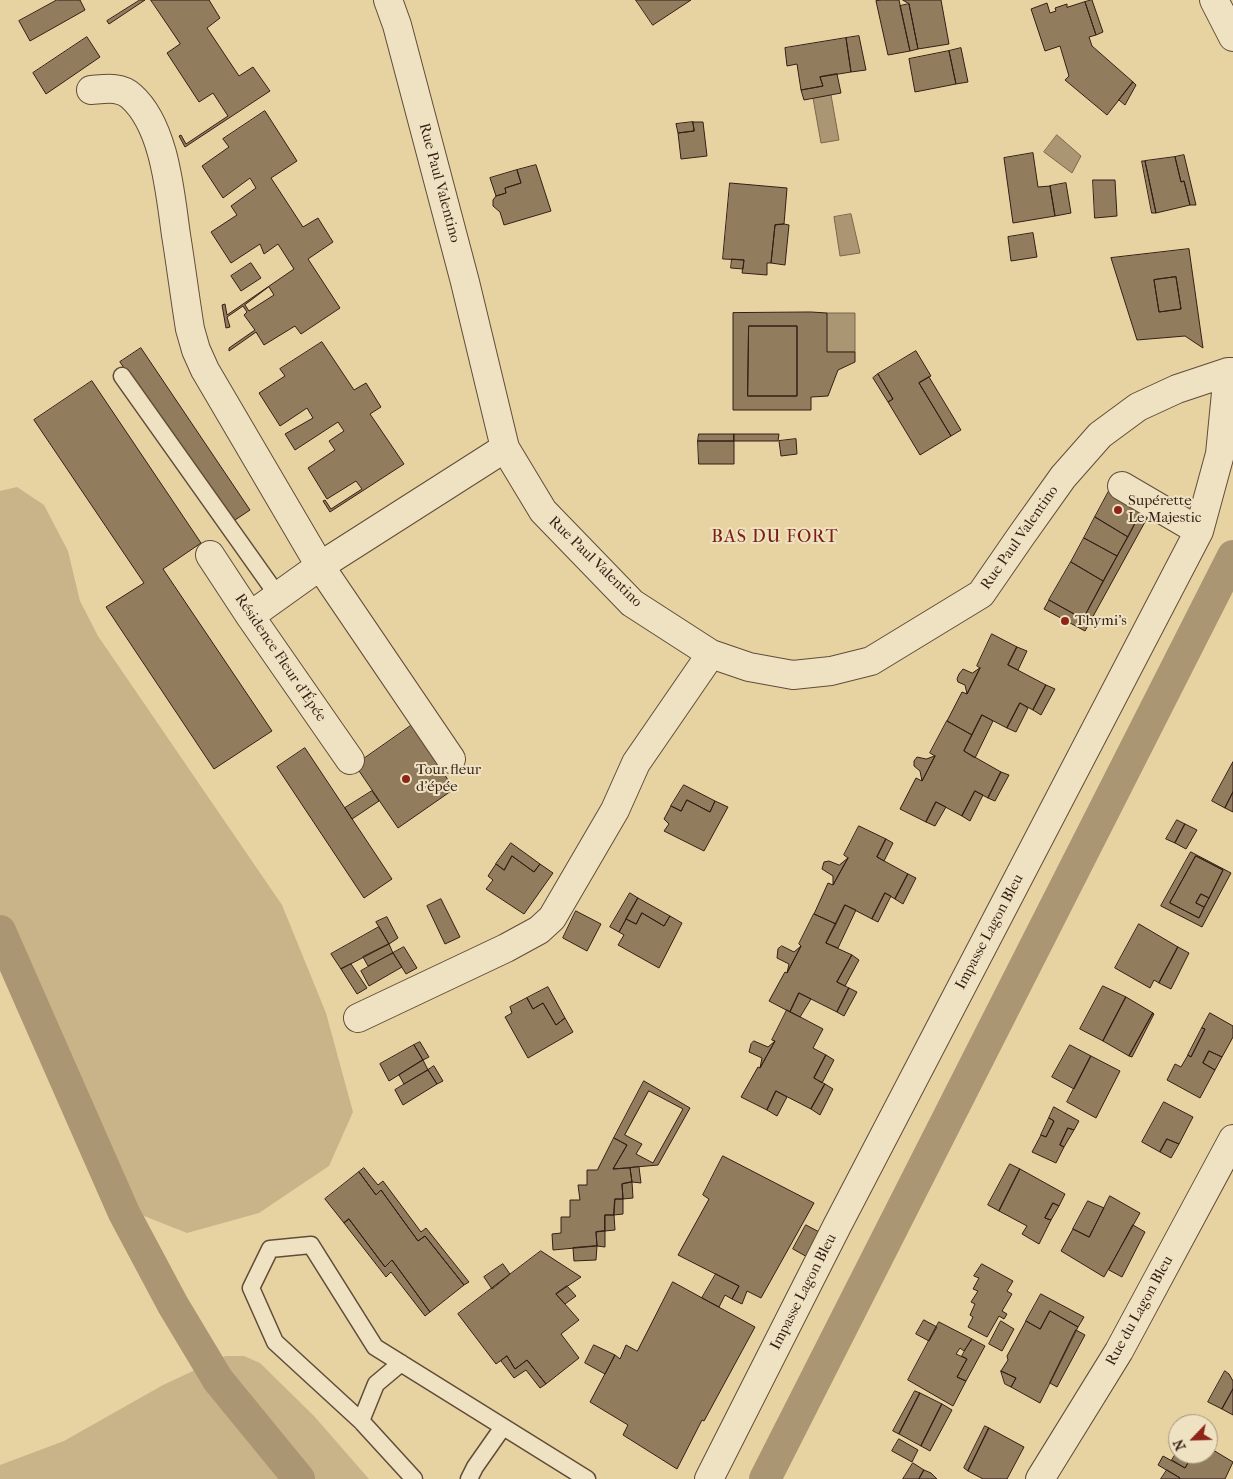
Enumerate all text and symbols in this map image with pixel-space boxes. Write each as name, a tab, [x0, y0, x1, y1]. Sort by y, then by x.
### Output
street label: Rue Paul Valentino	[414, 121, 464, 245]
street label: Rue Paul Valentino	[977, 482, 1063, 594]
place label: Supérette Le Majestic	[1128, 492, 1201, 527]
marker: Supérette Le Majestic	[1112, 504, 1124, 516]
street label: Rue Paul Valentino	[544, 513, 646, 611]
district label: BAS DU FORT	[710, 527, 840, 549]
street label: Résidence Fleur d'Épée	[230, 591, 330, 725]
place label: Thymi's	[1075, 612, 1127, 630]
marker: Thymi's	[1059, 615, 1071, 627]
place label: Tour fleur d'épée	[416, 761, 481, 796]
marker: Tour fleur d'épée	[400, 773, 412, 785]
street label: Impasse Lagon Bleu	[952, 871, 1028, 993]
street label: Impasse Lagon Bleu	[767, 1231, 841, 1353]
street label: Rue du Lagon Bleu	[1102, 1253, 1178, 1369]
north arrow	[1168, 1414, 1218, 1464]
text: N	[1170, 1437, 1190, 1453]

